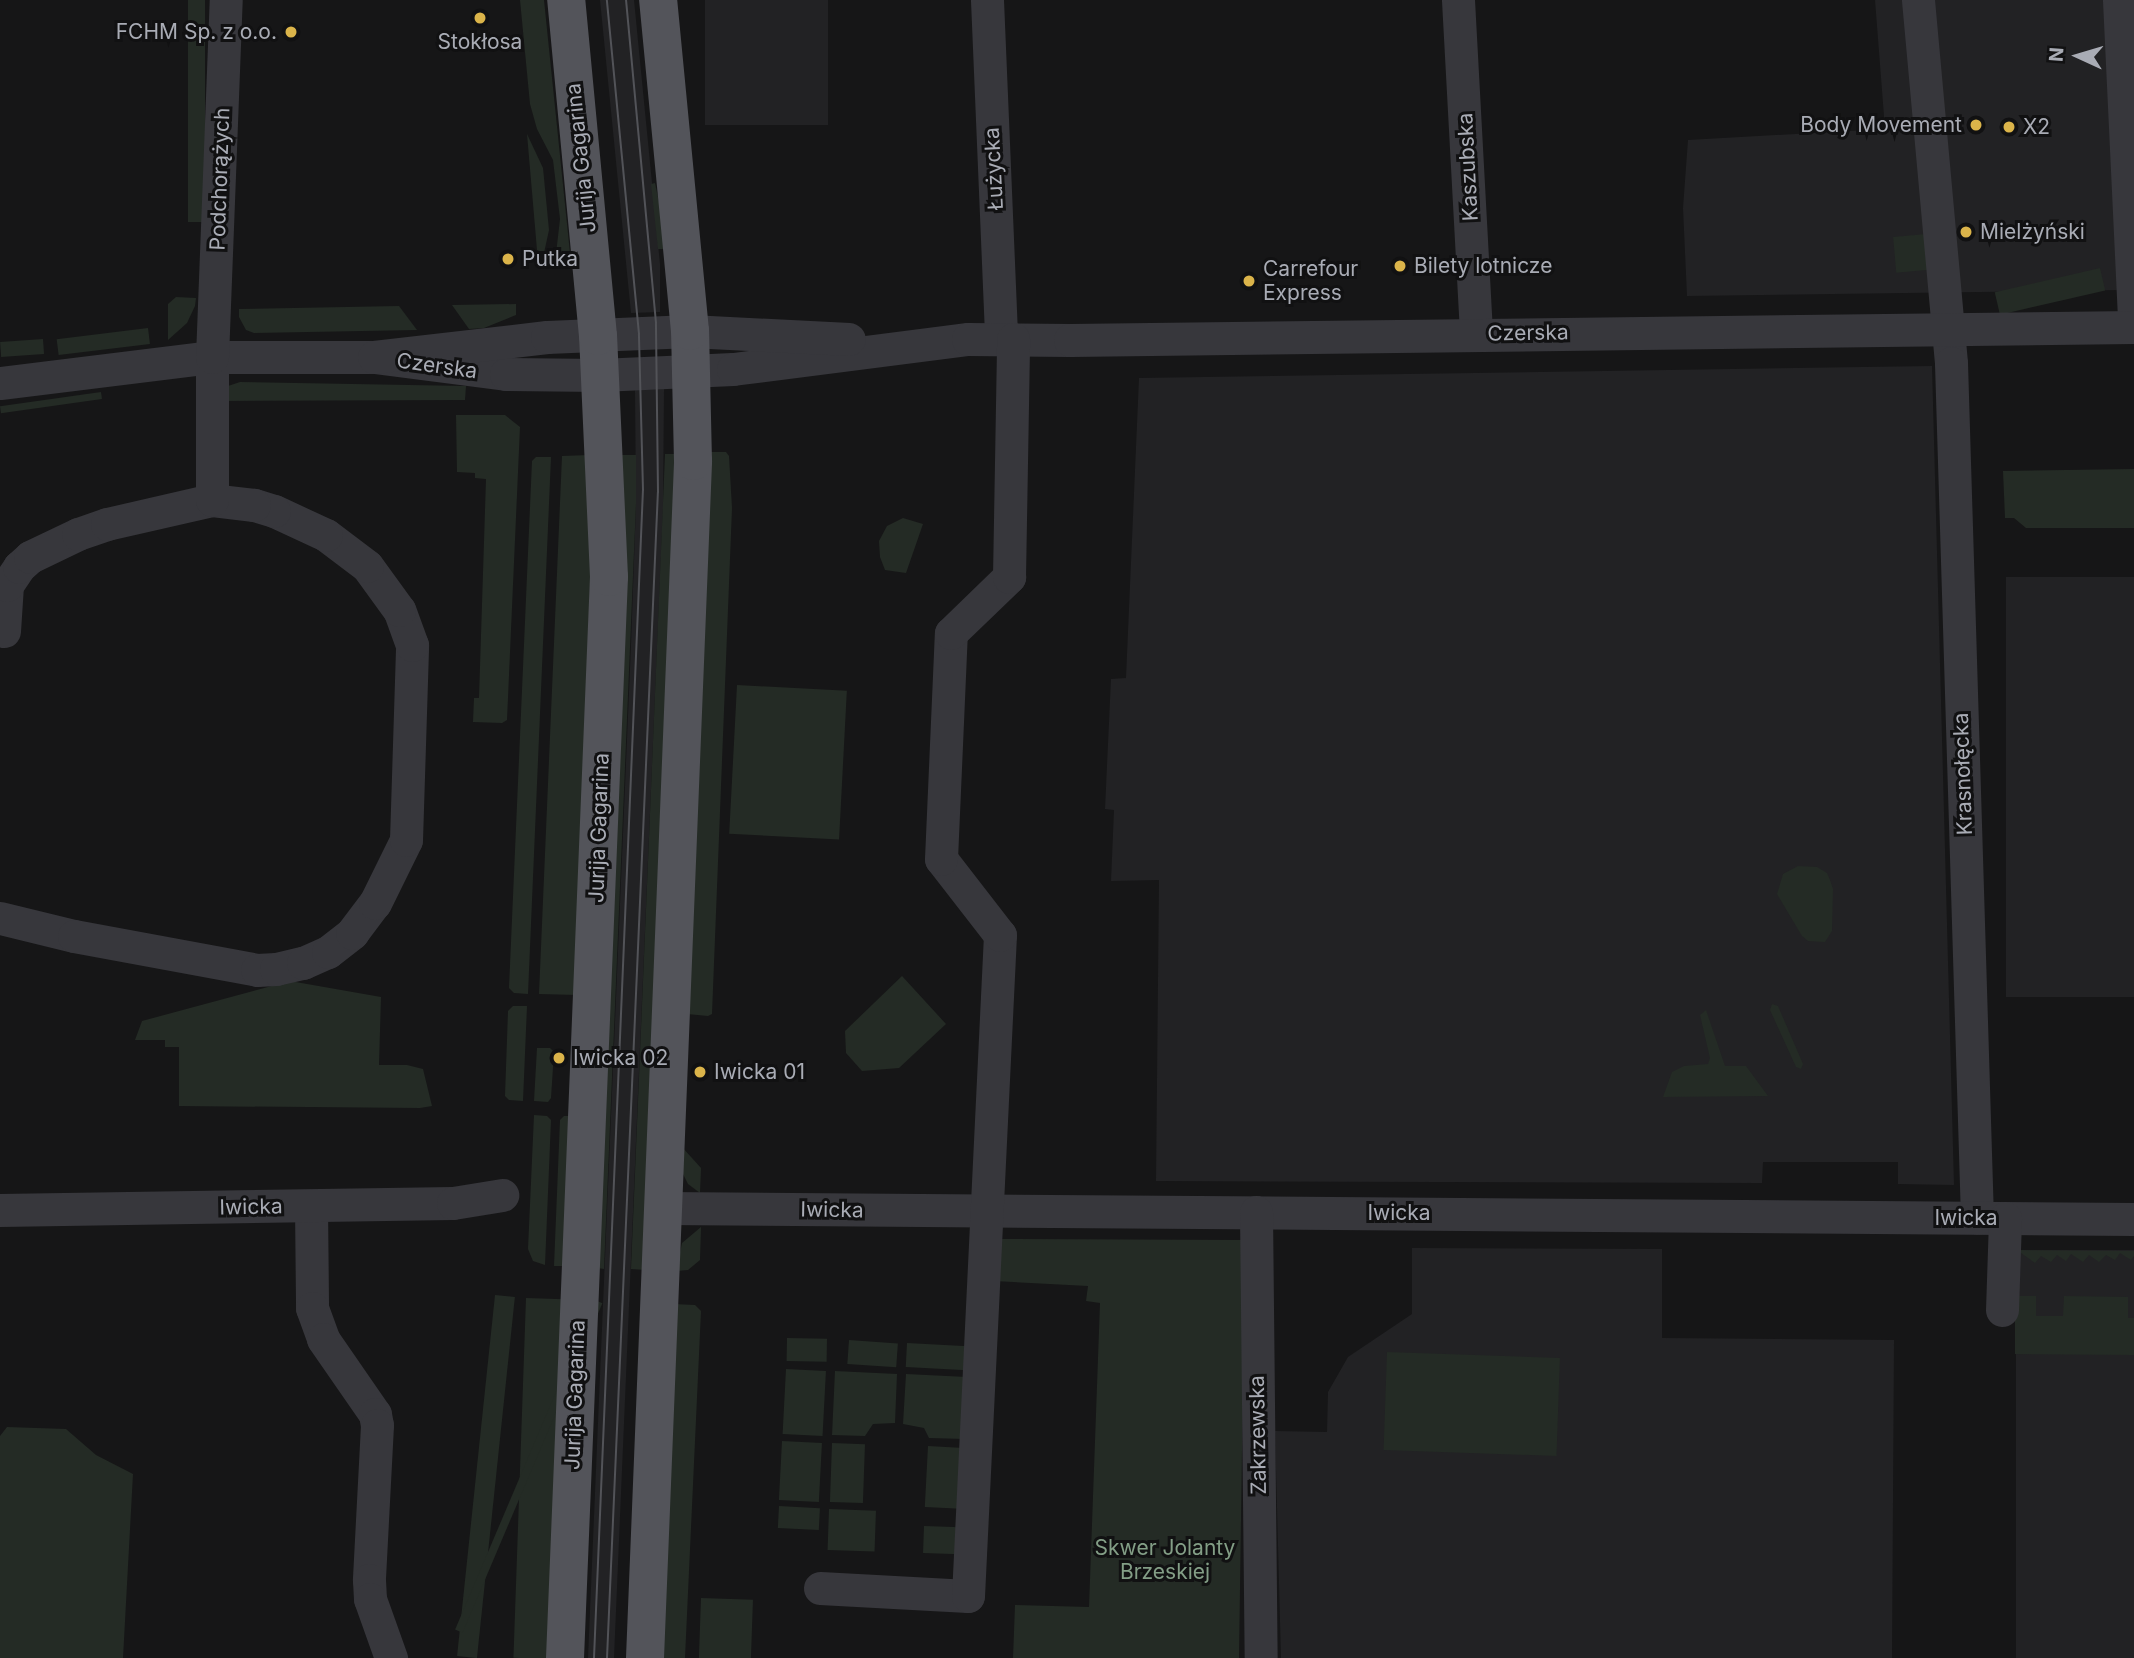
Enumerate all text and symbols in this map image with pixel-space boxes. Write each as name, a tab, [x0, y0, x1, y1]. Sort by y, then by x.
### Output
marker: Stokłosa	[472, 10, 488, 26]
place label: FCHM Sp. z o.o.	[116, 19, 277, 45]
north arrow	[2043, 21, 2113, 91]
marker: FCHM Sp. z o.o.	[283, 24, 299, 40]
place label: Stokłosa	[438, 29, 522, 55]
text: N	[2045, 46, 2069, 63]
street label: Jurija Gagarina	[561, 82, 601, 234]
street label: Podchorążych	[205, 107, 235, 251]
street label: Kaszubska	[1453, 112, 1483, 222]
place label: Body Movement	[1800, 112, 1962, 138]
place label: X2	[2023, 114, 2050, 140]
marker: Body Movement	[1968, 117, 1984, 133]
marker: X2	[2001, 119, 2017, 135]
street label: Łużycka	[979, 127, 1009, 211]
place label: Mielżyński	[1980, 219, 2085, 245]
marker: Mielżyński	[1958, 224, 1974, 240]
place label: Putka	[522, 246, 578, 272]
marker: Putka	[500, 251, 516, 267]
place label: Bilety lotnicze	[1414, 253, 1552, 279]
place label: Carrefour Express	[1263, 256, 1358, 306]
marker: Bilety lotnicze	[1392, 258, 1408, 274]
marker: Carrefour Express	[1241, 273, 1257, 289]
street label: Czerska	[1487, 320, 1569, 346]
street label: Czerska	[395, 348, 479, 384]
street label: Krasnołęcka	[1948, 712, 1978, 836]
street label: Jurija Gagarina	[584, 753, 614, 903]
place label: Iwicka 02	[573, 1045, 668, 1071]
marker: Iwicka 02	[551, 1050, 567, 1066]
place label: Iwicka 01	[714, 1059, 805, 1085]
marker: Iwicka 01	[692, 1064, 708, 1080]
street label: Iwicka	[219, 1194, 283, 1220]
street label: Iwicka	[800, 1197, 864, 1223]
street label: Iwicka	[1367, 1200, 1431, 1226]
street label: Iwicka	[1934, 1205, 1998, 1231]
street label: Jurija Gagarina	[560, 1320, 590, 1470]
street label: Zakrzewska	[1244, 1375, 1272, 1495]
park label: Skwer Jolanty Brzeskiej	[1095, 1535, 1235, 1585]

